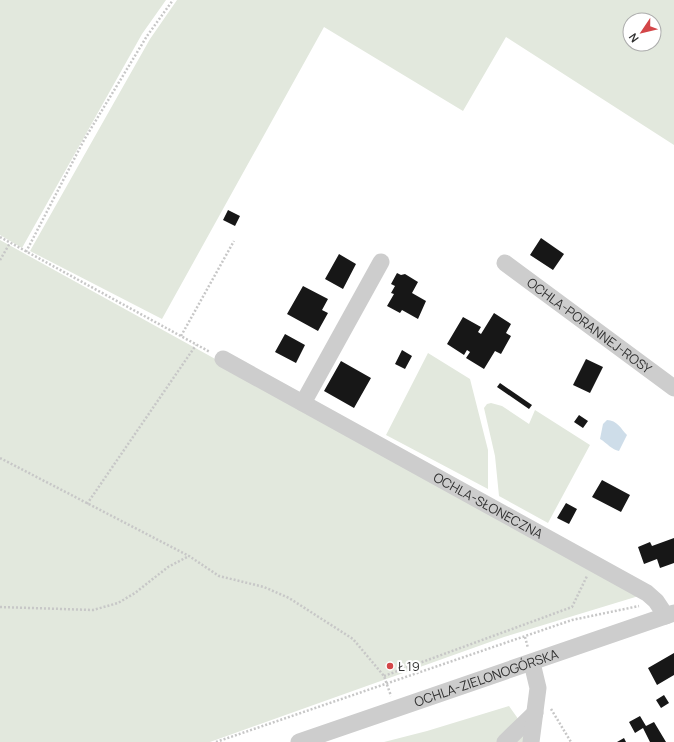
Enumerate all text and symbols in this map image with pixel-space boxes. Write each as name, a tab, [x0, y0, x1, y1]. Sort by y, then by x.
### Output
north arrow	[622, 12, 662, 52]
text: N	[625, 30, 642, 46]
street label: OCHLA-PORANNEJ-ROSY	[523, 273, 656, 378]
street label: OCHLA-SŁONECZNA	[430, 468, 546, 543]
street label: OCHLA-ZIELONOGÓRSKA	[412, 644, 561, 711]
place label: Ł 19	[398, 657, 420, 675]
marker: Ł 19	[385, 661, 395, 671]

